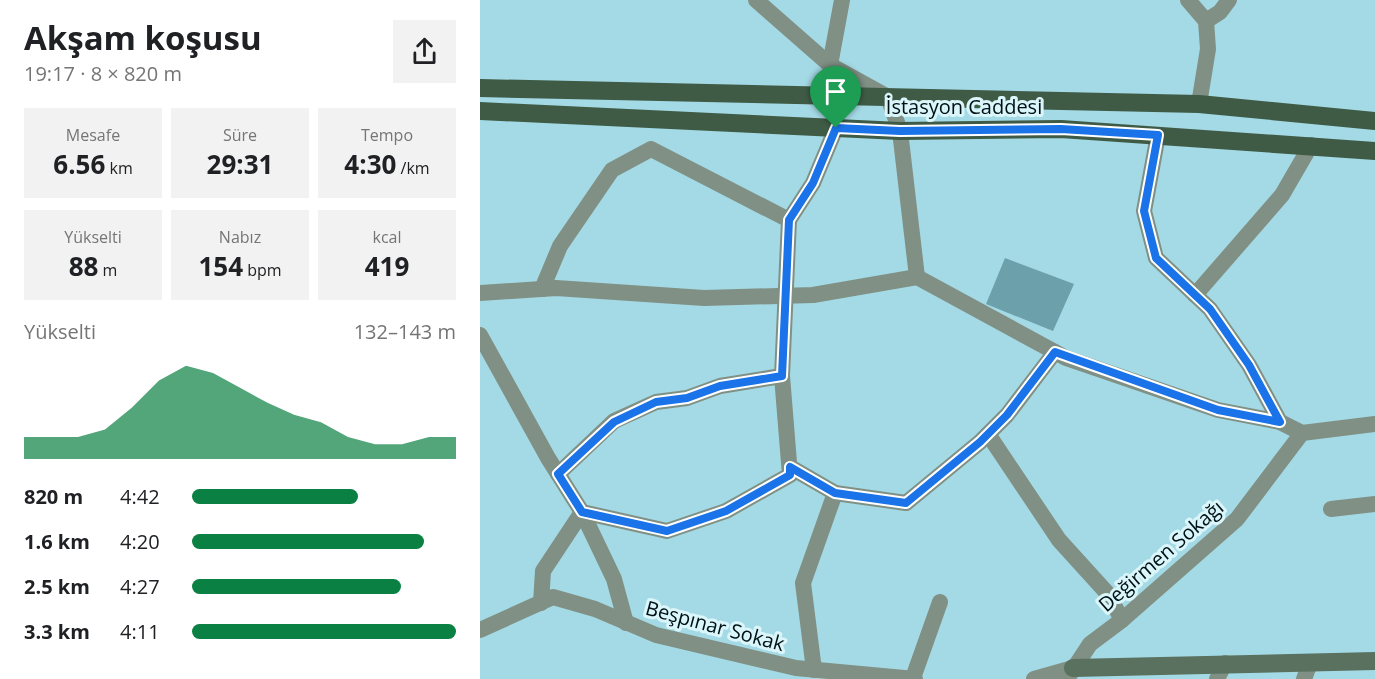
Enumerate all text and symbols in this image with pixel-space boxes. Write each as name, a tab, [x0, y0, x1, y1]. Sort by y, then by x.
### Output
text: Akşam koşusu	[24, 15, 262, 60]
button: share	[393, 20, 456, 83]
text: 19:17 · 8 × 820 m	[24, 60, 182, 87]
pin	[810, 66, 861, 128]
icon: arrive	[819, 75, 852, 108]
street label: İstasyon Caddesi	[886, 93, 1042, 120]
text: Mesafe	[66, 124, 120, 146]
text: Süre	[223, 124, 257, 146]
text: Tempo	[361, 124, 413, 146]
text: 6.56	[53, 146, 105, 182]
text: 29:31	[207, 146, 273, 182]
text: 4:30	[344, 146, 396, 182]
text: km	[105, 157, 133, 179]
text: /km	[396, 157, 430, 179]
text: Yükselti	[64, 226, 122, 248]
text: Nabız	[219, 226, 261, 248]
text: kcal	[373, 226, 402, 248]
text: 88	[69, 248, 98, 284]
text: 154	[198, 248, 243, 284]
text: 419	[365, 248, 409, 284]
text: m	[98, 259, 117, 281]
text: bpm	[243, 259, 282, 281]
text: Yükselti	[24, 318, 96, 345]
text: 132–143 m	[354, 318, 456, 345]
text: 820 m	[24, 483, 83, 510]
text: 4:42	[120, 483, 160, 510]
street label: Değirmen Sokağı	[1092, 494, 1229, 617]
text: 1.6 km	[24, 528, 90, 555]
text: 4:20	[120, 528, 160, 555]
text: 2.5 km	[24, 573, 90, 600]
text: 4:27	[120, 573, 160, 600]
street label: Beşpınar Sokak	[643, 594, 788, 657]
text: 3.3 km	[24, 618, 90, 645]
text: 4:11	[120, 618, 160, 645]

